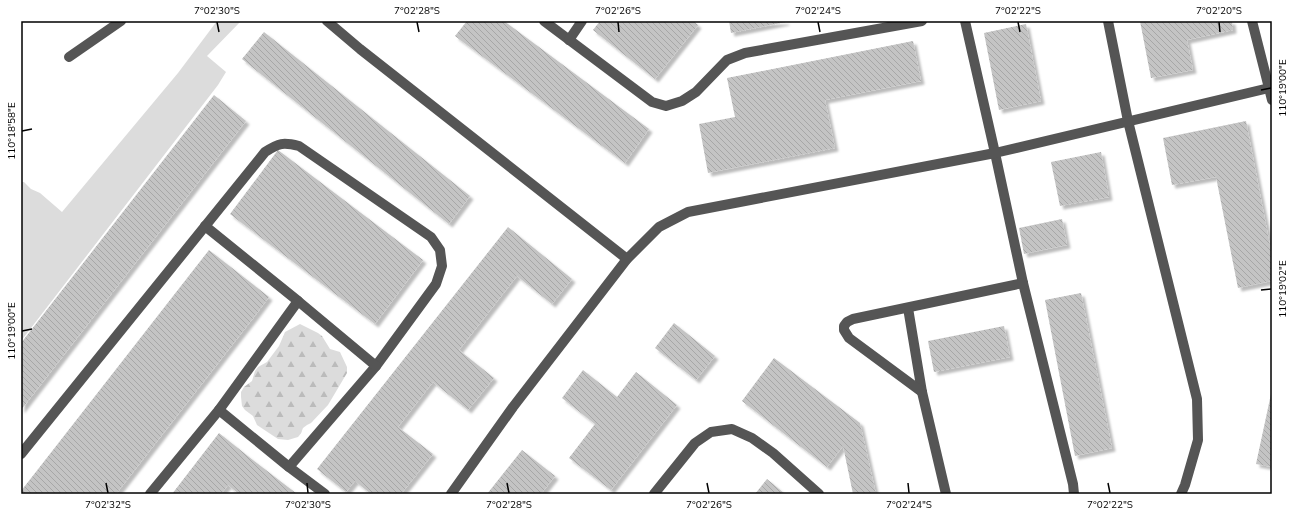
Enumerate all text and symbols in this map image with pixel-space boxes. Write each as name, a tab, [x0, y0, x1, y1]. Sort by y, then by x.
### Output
text: 7°02'30"S	[194, 4, 240, 18]
text: 7°02'28"S	[394, 4, 440, 18]
text: 7°02'26"S	[595, 4, 641, 18]
text: 7°02'24"S	[795, 4, 841, 18]
text: 7°02'22"S	[995, 4, 1041, 18]
text: 7°02'20"S	[1196, 4, 1242, 18]
text: 110°19'00"E	[1276, 59, 1290, 117]
text: 110°18'58"E	[5, 102, 19, 160]
text: 110°19'02"E	[1276, 260, 1290, 318]
text: 110°19'00"E	[5, 302, 19, 360]
text: 7°02'32"S	[85, 498, 131, 512]
text: 7°02'30"S	[285, 498, 331, 512]
text: 7°02'28"S	[486, 498, 532, 512]
text: 7°02'26"S	[686, 498, 732, 512]
text: 7°02'24"S	[886, 498, 932, 512]
text: 7°02'22"S	[1087, 498, 1133, 512]

